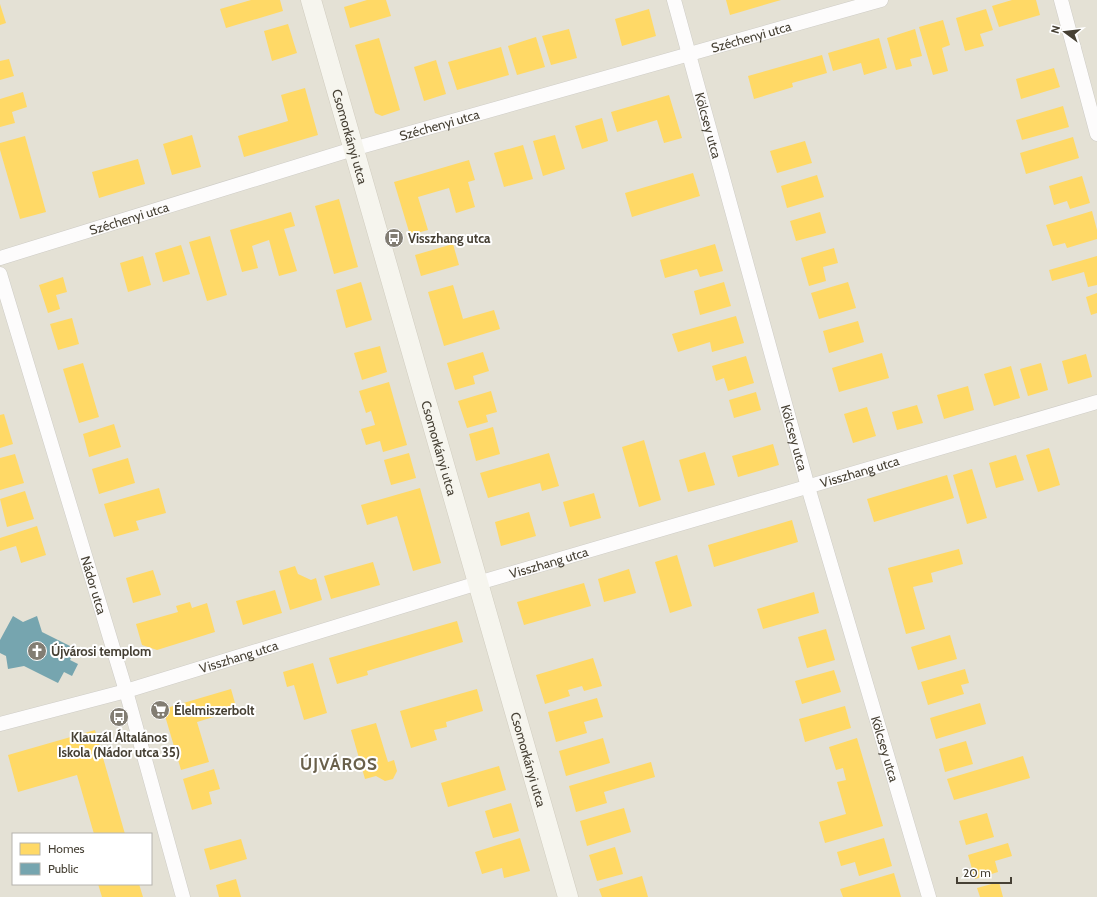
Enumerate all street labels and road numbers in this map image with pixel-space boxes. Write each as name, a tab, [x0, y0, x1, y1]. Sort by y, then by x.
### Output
street label: Széchenyi utca	[709, 18, 794, 56]
street label: Csomorkányi utca	[329, 87, 371, 187]
street label: Kölcsey utca	[692, 91, 725, 161]
street label: Széchenyi utca	[397, 106, 482, 144]
street label: Széchenyi utca	[87, 198, 171, 238]
street label: Csomorkányi utca	[418, 399, 461, 498]
street label: Kölcsey utca	[778, 403, 811, 473]
street label: Visszhang utca	[818, 452, 902, 491]
street label: Visszhang utca	[507, 543, 591, 581]
street label: Nádor utca	[78, 554, 111, 617]
street label: Visszhang utca	[197, 637, 281, 676]
street label: Csomorkányi utca	[507, 710, 550, 809]
street label: Kölcsey utca	[868, 714, 903, 784]

